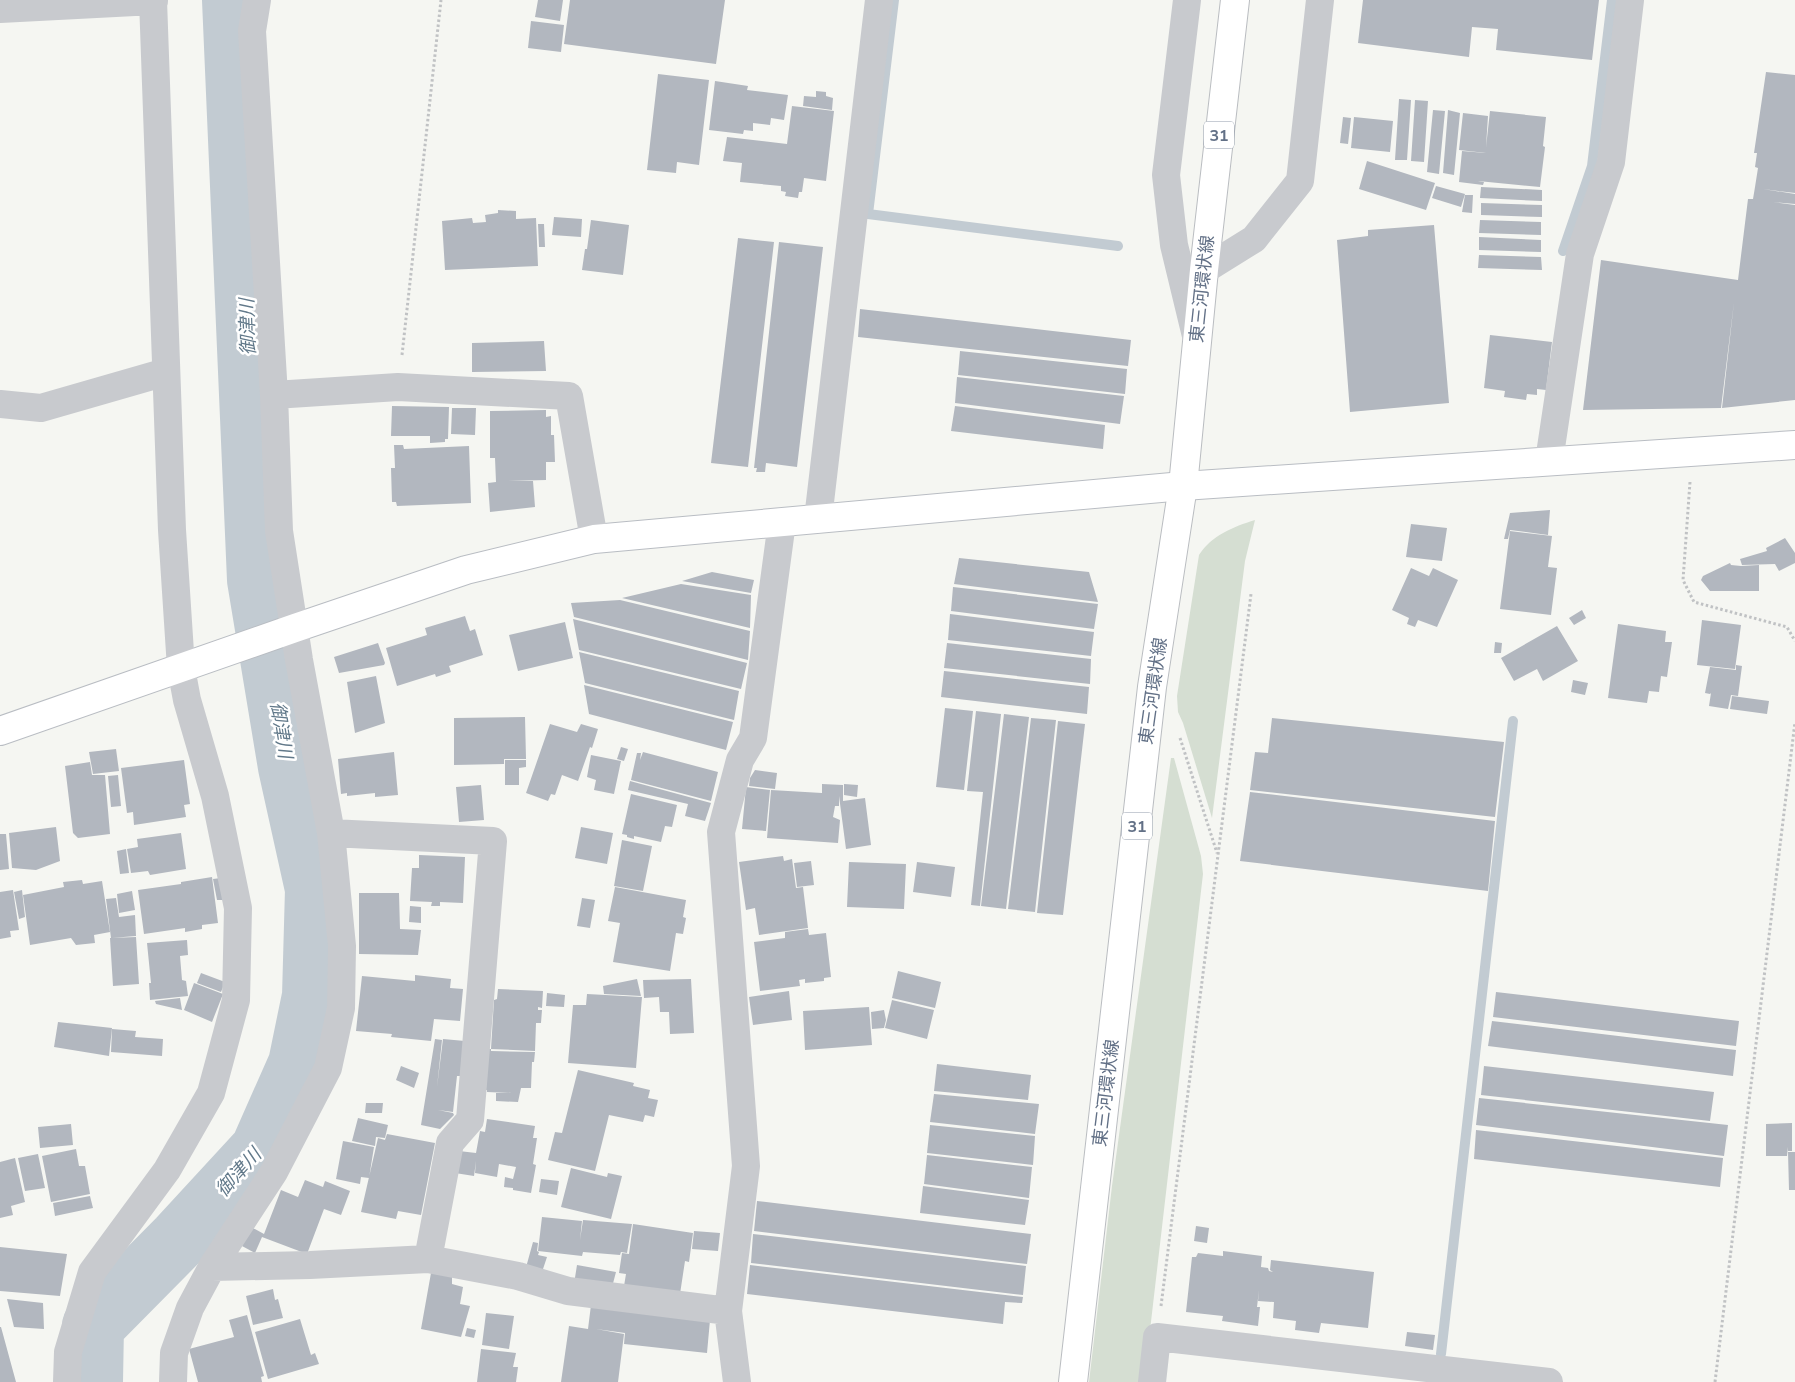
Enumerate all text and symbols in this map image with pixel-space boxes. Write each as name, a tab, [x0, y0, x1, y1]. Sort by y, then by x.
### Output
road number: 31	[1204, 122, 1234, 148]
street label: 東三河環状線	[1184, 234, 1220, 344]
water label: 御津川	[234, 296, 262, 356]
street label: 東三河環状線	[1134, 636, 1172, 746]
water label: 御津川	[264, 700, 299, 762]
road number: 31	[1122, 812, 1152, 839]
street label: 東三河環状線	[1088, 1038, 1124, 1148]
water label: 御津川	[210, 1141, 269, 1203]

